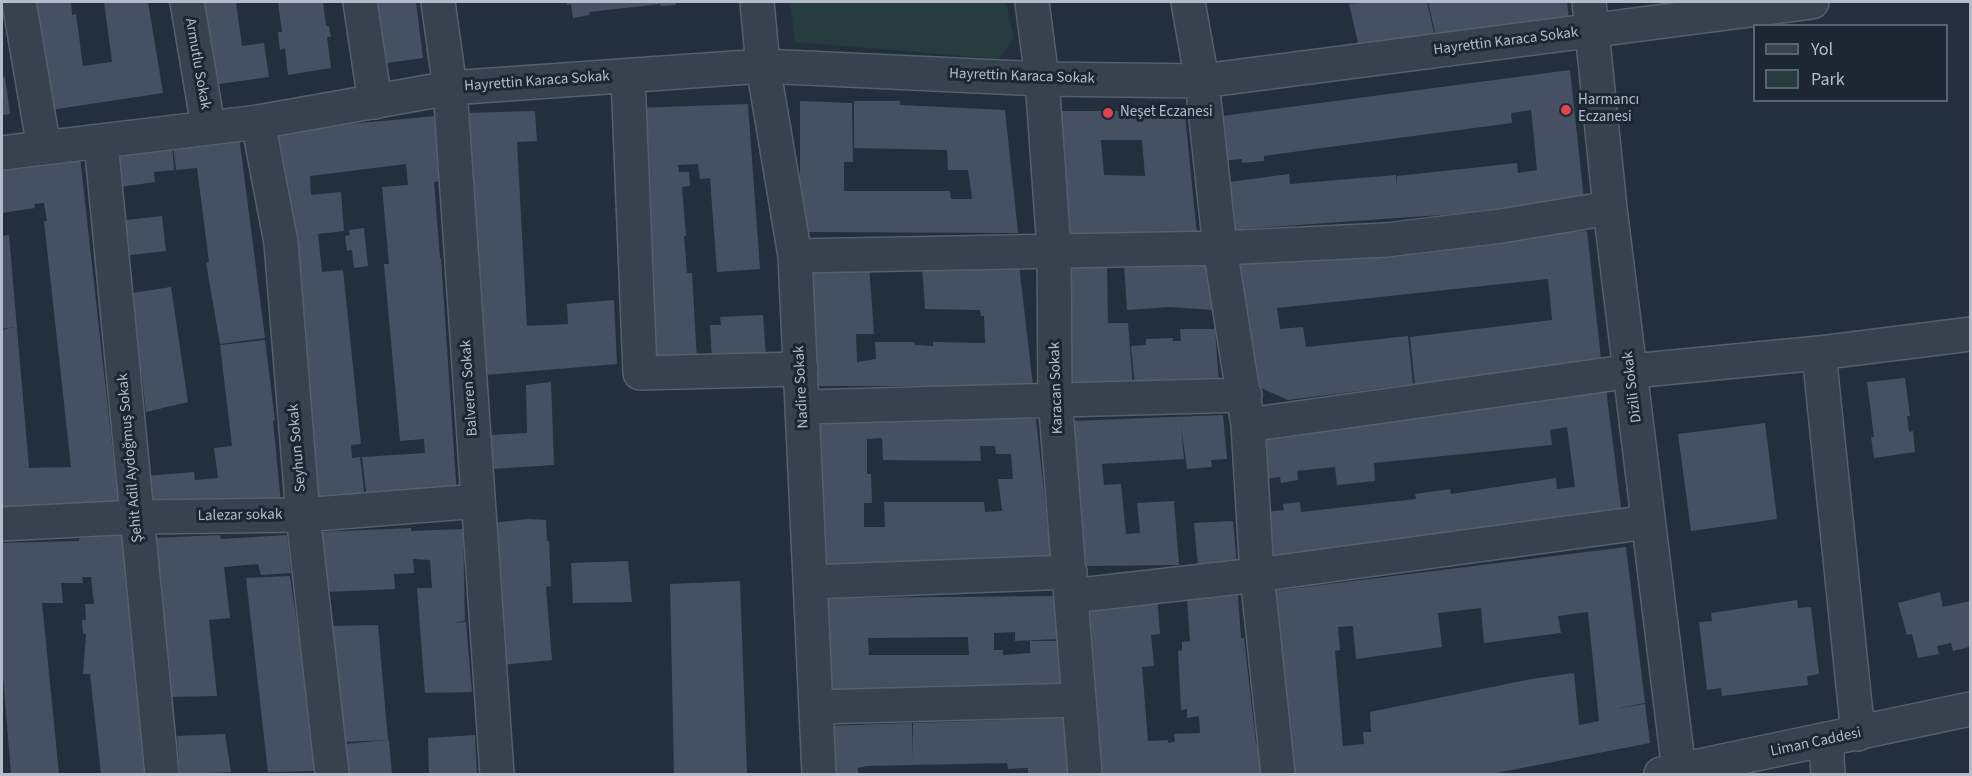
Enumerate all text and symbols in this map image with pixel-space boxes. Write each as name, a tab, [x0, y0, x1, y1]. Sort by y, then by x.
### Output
street label: Armutlu Sokak	[180, 17, 214, 111]
street label: Hayrettin Karaca Sokak	[1433, 24, 1579, 60]
legend	[1753, 24, 1948, 102]
text: Yol	[1811, 37, 1833, 62]
street label: Hayrettin Karaca Sokak	[949, 65, 1095, 89]
text: Park	[1811, 67, 1845, 92]
street label: Hayrettin Karaca Sokak	[464, 68, 610, 96]
place label: Harmancı Eczanesi	[1578, 92, 1639, 127]
marker: Harmancı Eczanesi	[1559, 103, 1573, 117]
place label: Neşet Eczanesi	[1120, 104, 1213, 122]
marker: Neşet Eczanesi	[1101, 106, 1115, 120]
street label: Balveren Sokak	[458, 339, 482, 437]
street label: Karacan Sokak	[1046, 341, 1068, 435]
street label: Nadire Sokak	[791, 345, 813, 429]
street label: Dizili Sokak	[1620, 350, 1646, 424]
street label: Şehit Adil Aydoğmuş Sokak	[115, 373, 147, 543]
street label: Seyhun Sokak	[285, 403, 311, 493]
street label: Lalezar sokak	[198, 506, 282, 526]
street label: Liman Caddesi	[1769, 725, 1863, 761]

